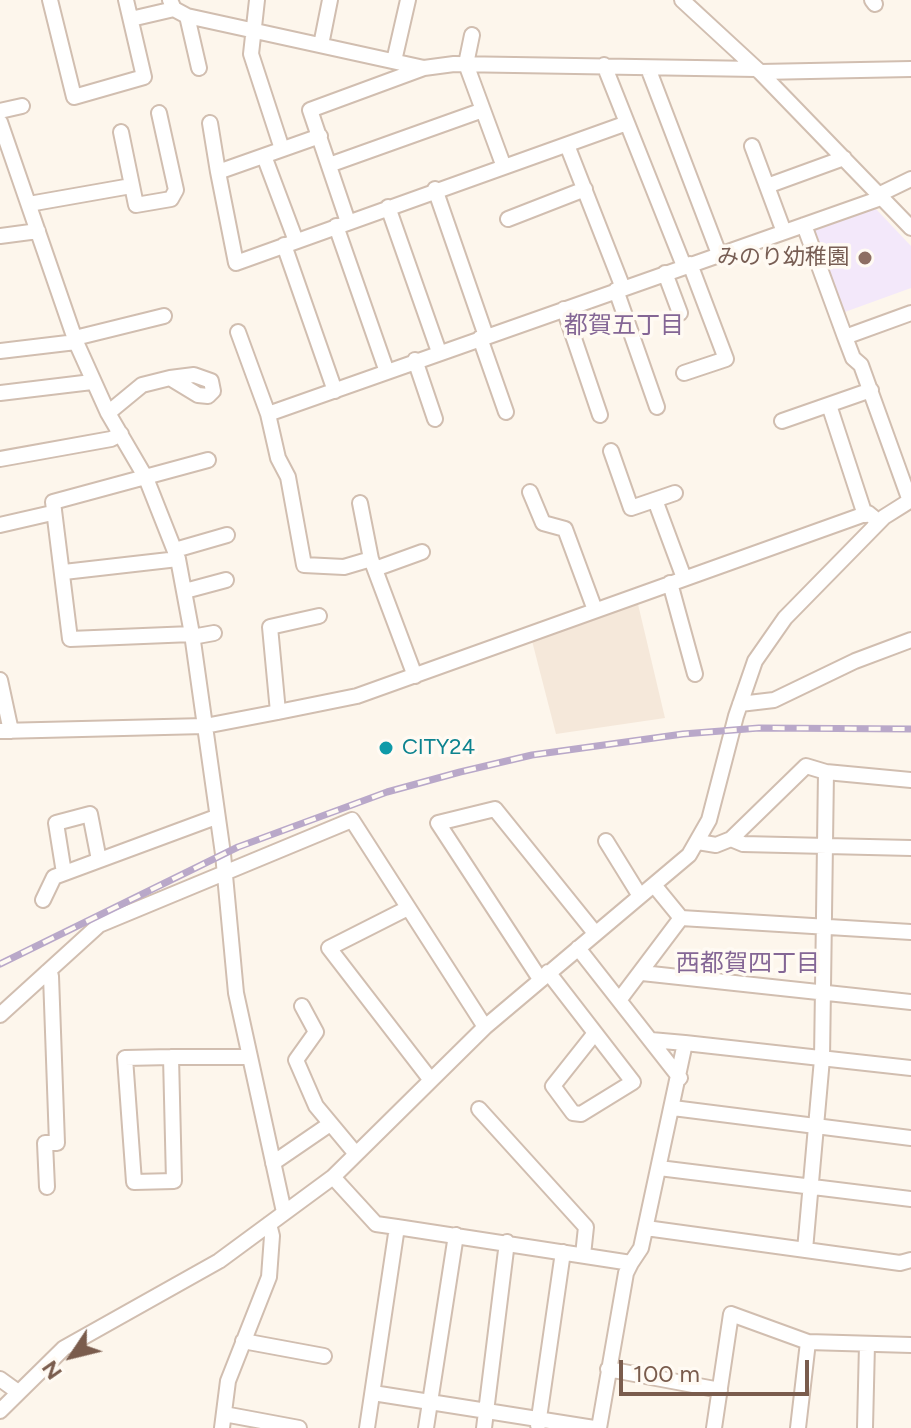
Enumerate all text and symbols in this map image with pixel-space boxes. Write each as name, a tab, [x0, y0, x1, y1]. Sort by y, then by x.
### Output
place label: みのり幼稚園	[717, 245, 849, 271]
marker: みのり幼稚園	[856, 249, 874, 267]
district label: 都賀五丁目	[564, 312, 684, 340]
place label: CITY24	[402, 735, 475, 761]
marker: CITY24	[377, 739, 395, 757]
district label: 西都賀四丁目	[676, 950, 820, 978]
north arrow	[32, 1316, 112, 1396]
scale bar	[623, 1344, 813, 1394]
text: N	[36, 1355, 68, 1385]
text: 100 m	[633, 1359, 700, 1388]

